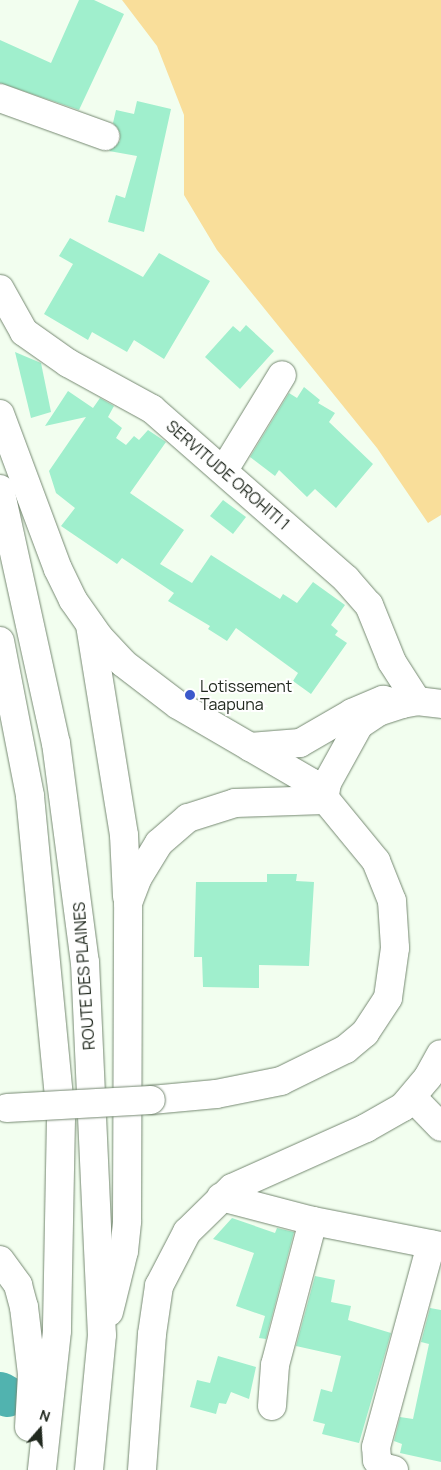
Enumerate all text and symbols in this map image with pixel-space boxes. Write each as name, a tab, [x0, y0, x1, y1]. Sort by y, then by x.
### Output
street label: SERVITUDE OROHITI 1	[162, 416, 294, 534]
place label: Lotissement Taapuna	[200, 676, 292, 714]
marker: Lotissement Taapuna	[184, 689, 196, 701]
street label: ROUTE DES PLAINES	[69, 901, 99, 1051]
north arrow	[15, 1405, 65, 1455]
text: N	[37, 1405, 53, 1426]

